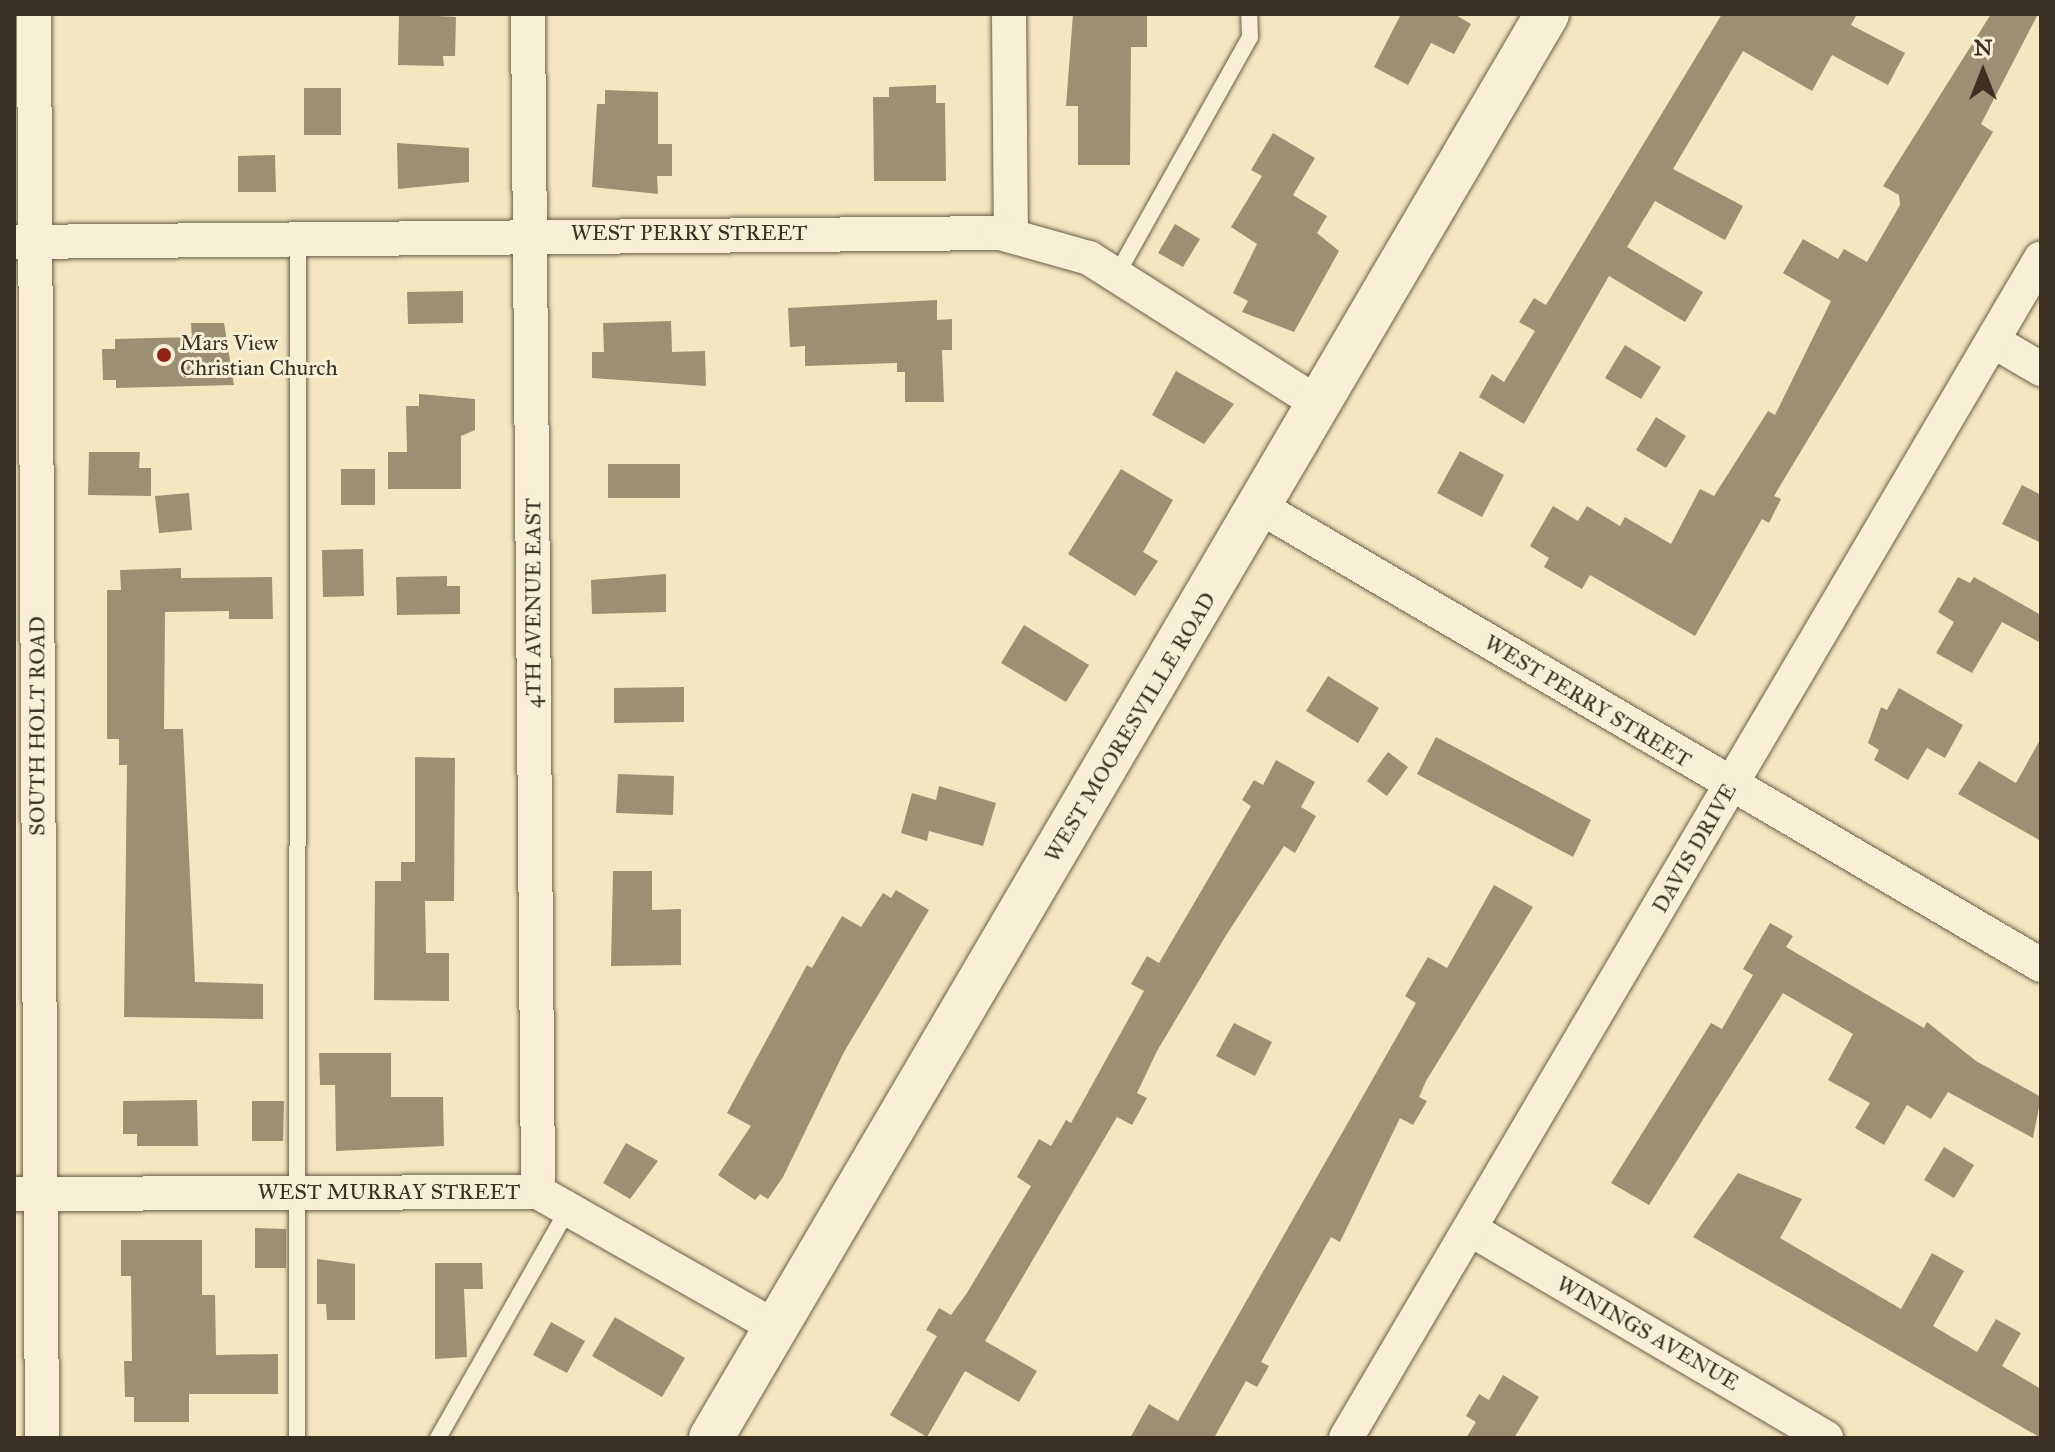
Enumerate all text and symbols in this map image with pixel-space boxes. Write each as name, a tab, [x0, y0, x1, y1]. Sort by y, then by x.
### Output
north arrow	[1943, 32, 2023, 112]
text: N	[1974, 34, 1992, 61]
street label: WEST PERRY STREET	[571, 220, 807, 246]
place label: Mars View Christian Church	[180, 329, 338, 380]
marker: Mars View Christian Church	[155, 346, 173, 364]
street label: 4TH AVENUE EAST	[520, 498, 546, 708]
street label: WEST MOORESVILLE ROAD	[1039, 587, 1221, 867]
street label: SOUTH HOLT ROAD	[24, 616, 50, 836]
street label: WEST PERRY STREET	[1480, 629, 1696, 773]
street label: DAVIS DRIVE	[1646, 778, 1742, 918]
street label: WEST MURRAY STREET	[258, 1179, 520, 1205]
street label: WININGS AVENUE	[1552, 1270, 1744, 1396]

